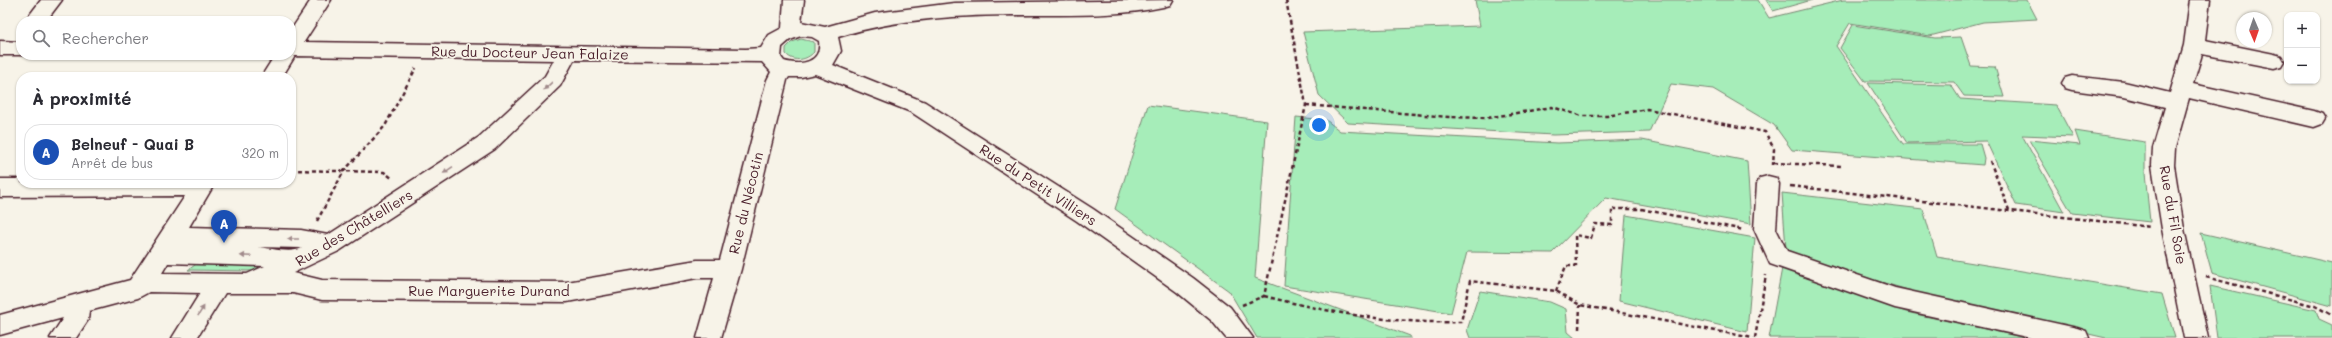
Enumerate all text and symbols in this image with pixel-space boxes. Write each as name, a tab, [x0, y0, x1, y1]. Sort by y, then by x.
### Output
north arrow	[2236, 12, 2272, 48]
map controls	[2284, 12, 2320, 84]
button: +	[2284, 12, 2320, 48]
search box	[16, 16, 296, 60]
icon: search	[30, 27, 52, 49]
text: Rechercher	[62, 28, 149, 48]
street label: Rue du Docteur Jean Falaize	[431, 41, 629, 64]
button: −	[2284, 48, 2320, 84]
one-way arrow	[543, 81, 552, 90]
text: À proximité	[32, 87, 131, 109]
your location	[1309, 115, 1329, 135]
text: Belneuf - Quai B	[71, 134, 194, 154]
street label: Rue du Petit Villiers	[976, 140, 1101, 230]
text: A	[41, 144, 51, 161]
text: 320 m	[242, 144, 279, 161]
street label: Rue du Nécotin	[724, 150, 767, 256]
text: Arrêt de bus	[71, 154, 153, 171]
street label: Rue du Fil Soie	[2155, 164, 2192, 266]
one-way arrow	[443, 166, 453, 174]
street label: Rue des Châtelliers	[291, 185, 416, 270]
pin: A	[211, 210, 237, 243]
one-way arrow	[286, 236, 299, 242]
one-way arrow	[239, 253, 252, 259]
street label: Rue Marguerite Durand	[408, 281, 570, 300]
one-way arrow	[198, 305, 205, 317]

